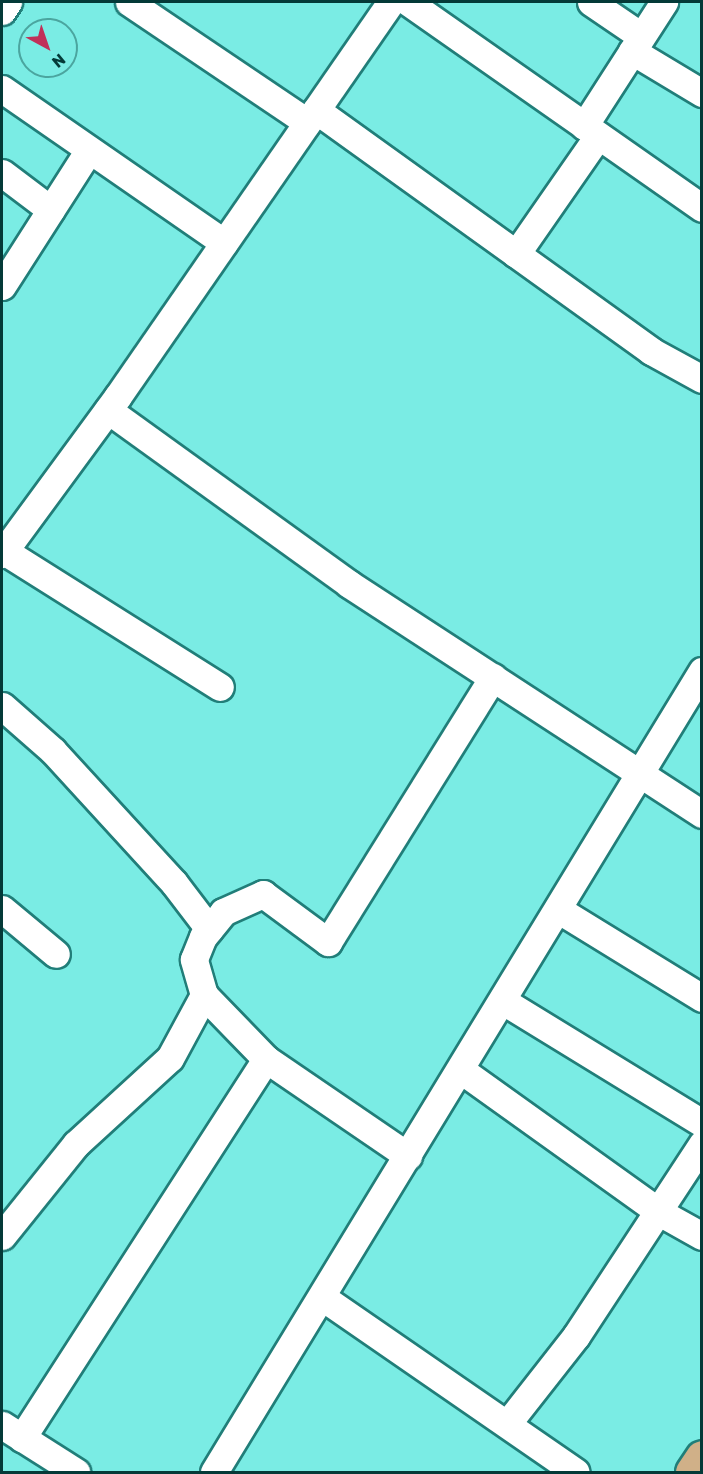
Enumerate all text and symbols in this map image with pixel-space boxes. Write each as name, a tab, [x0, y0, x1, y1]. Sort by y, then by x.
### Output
north arrow	[18, 18, 78, 78]
text: N	[48, 50, 69, 72]

